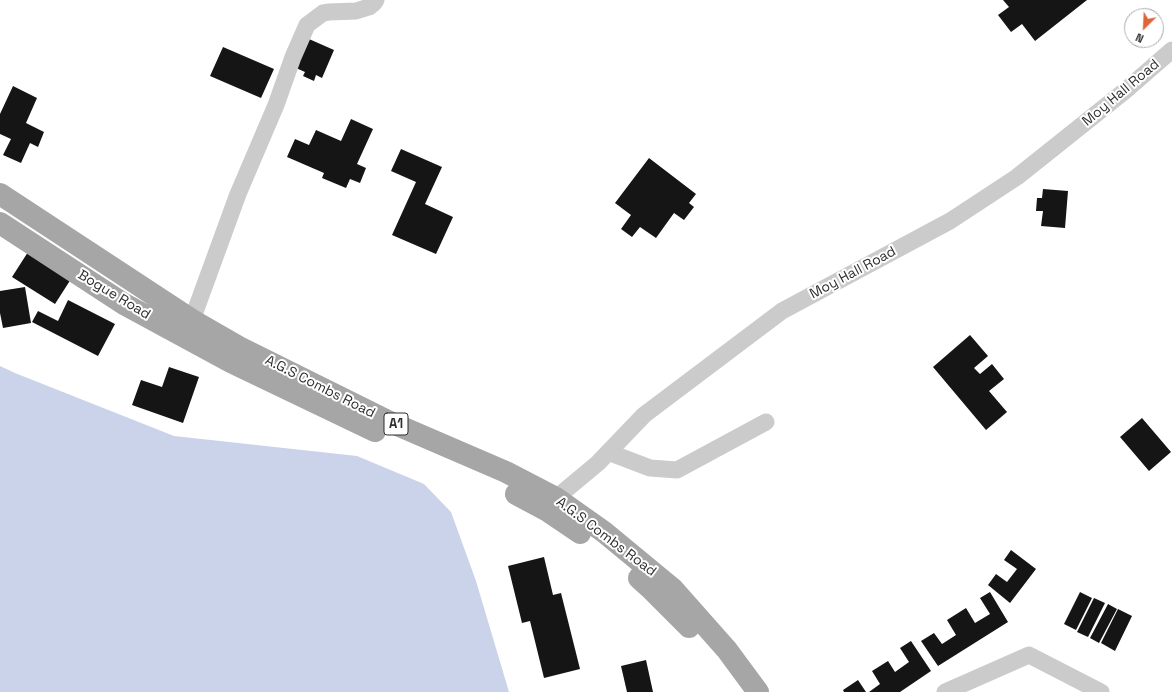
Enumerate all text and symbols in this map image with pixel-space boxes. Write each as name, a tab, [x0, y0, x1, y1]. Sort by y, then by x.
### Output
north arrow	[1124, 8, 1164, 48]
text: N	[1133, 30, 1146, 46]
street label: Moy Hall Road	[1079, 56, 1163, 130]
street label: Moy Hall Road	[807, 243, 899, 303]
street label: Bogue Road	[75, 267, 153, 323]
street label: A.G.S Combs Road	[262, 352, 378, 422]
road number: A1	[384, 413, 408, 435]
street label: A.G.S Combs Road	[553, 494, 659, 580]

